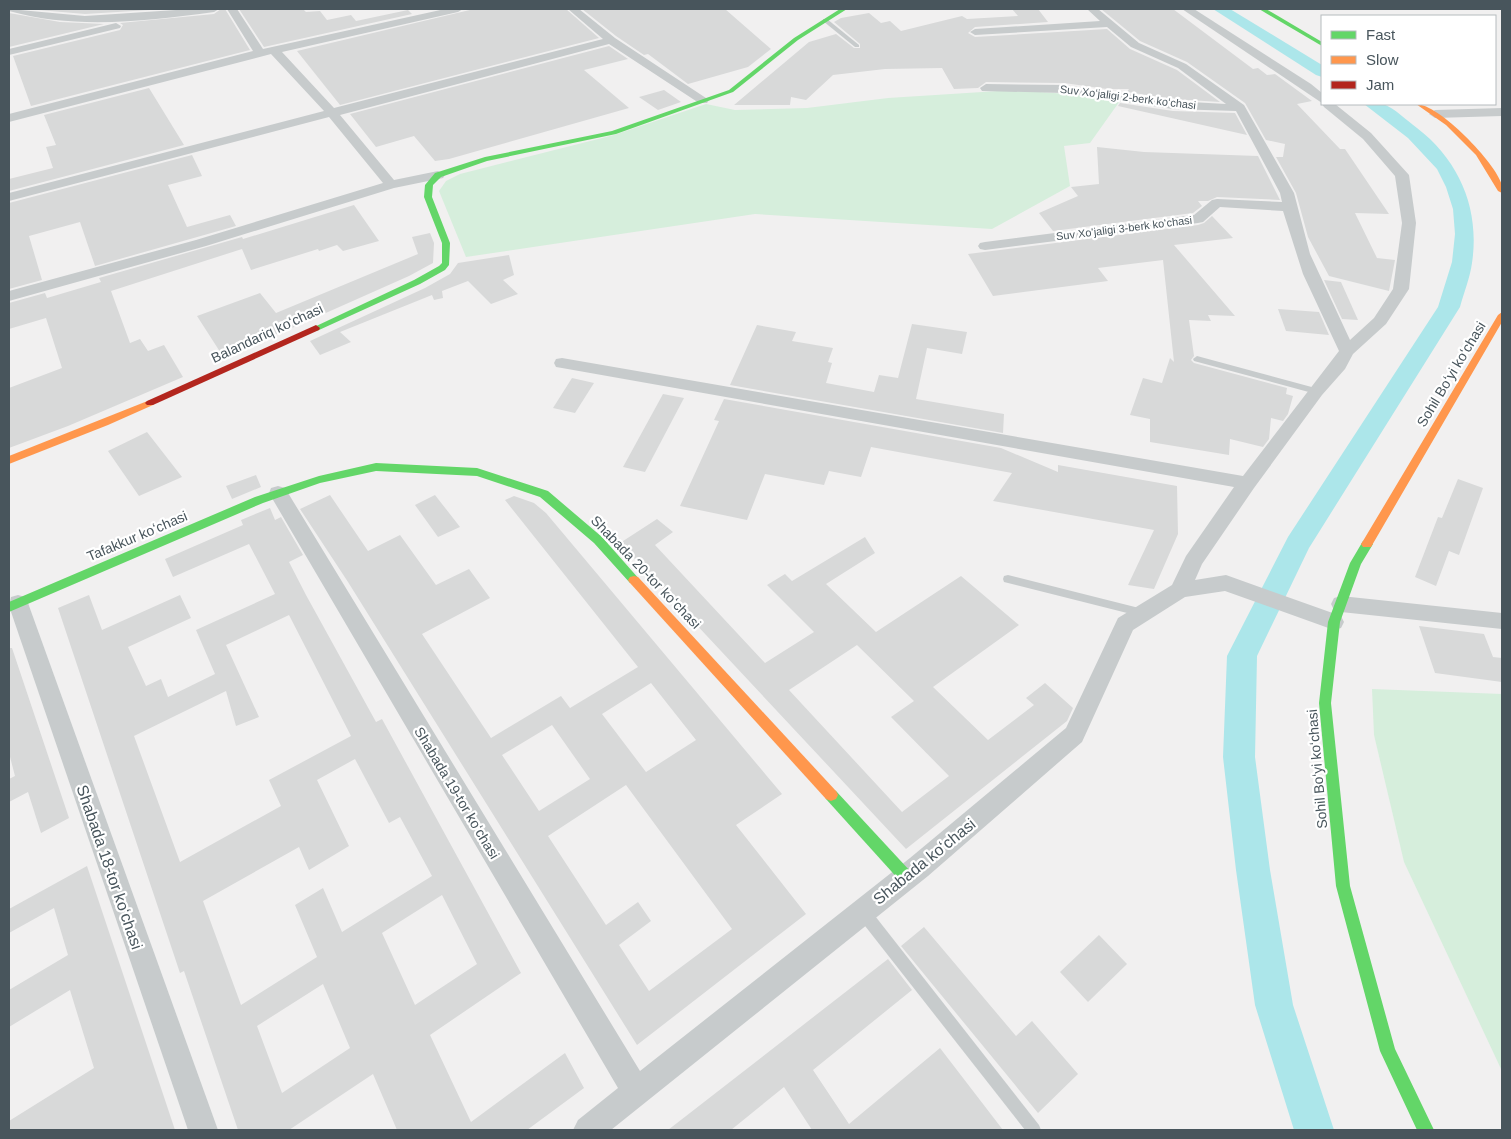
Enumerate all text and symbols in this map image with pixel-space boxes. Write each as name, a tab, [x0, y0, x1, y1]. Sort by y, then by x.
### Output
legend	[1321, 15, 1496, 105]
text: Fast	[1366, 26, 1396, 43]
text: Slow	[1366, 51, 1399, 68]
text: Jam	[1366, 76, 1394, 93]
street label: Suv Xoʻjaligi 2-berk koʻchasi	[1059, 83, 1197, 111]
street label: Suv Xoʻjaligi 3-berk koʻchasi	[1055, 214, 1193, 242]
street label: Balandariq koʻchasi	[209, 300, 325, 366]
street label: Sohil Boʻyi koʻchasi	[1413, 319, 1489, 429]
street label: Tafakkur koʻchasi	[84, 508, 190, 564]
street label: Shabada 20-tor koʻchasi	[588, 512, 704, 632]
street label: Sohil Boʻyi koʻchasi	[1304, 709, 1330, 829]
street label: Shabada 19-tor koʻchasi	[411, 724, 503, 862]
street label: Shabada 18-tor koʻchasi	[73, 783, 146, 952]
street label: Shabada koʻchasi	[870, 815, 979, 908]

